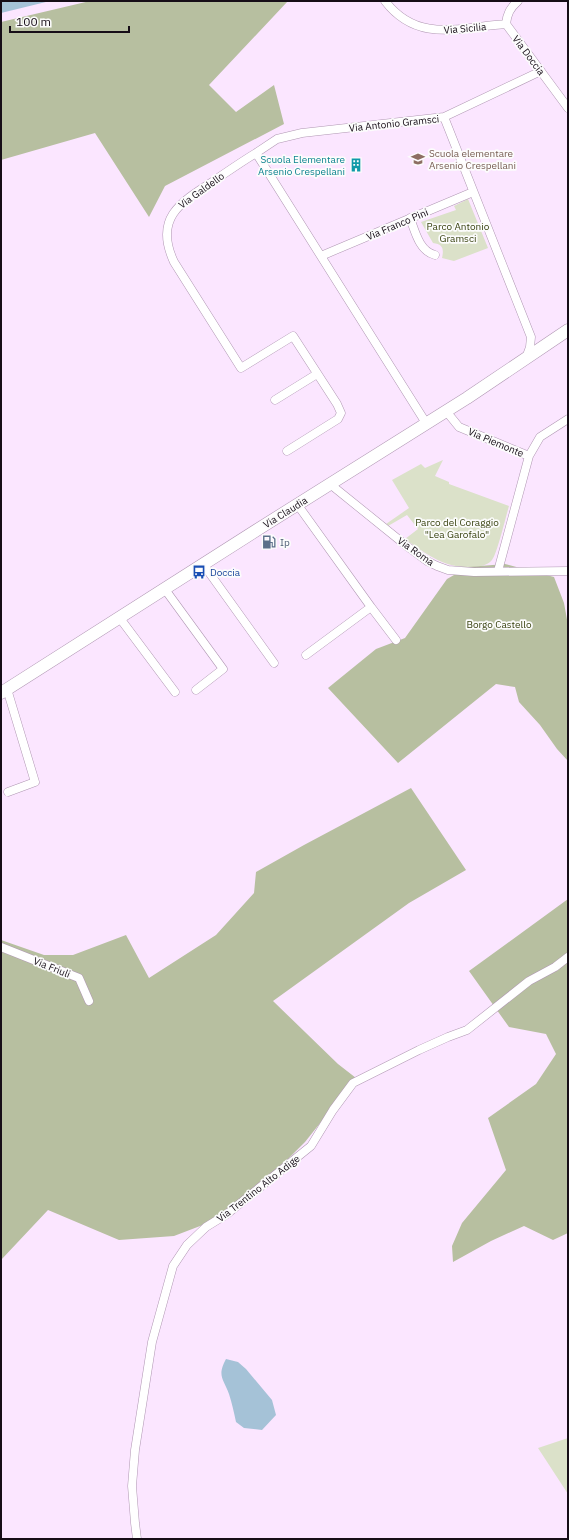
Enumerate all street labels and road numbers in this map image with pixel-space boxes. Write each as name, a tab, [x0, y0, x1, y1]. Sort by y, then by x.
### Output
street label: Via Sicilia	[443, 20, 488, 37]
street label: Via Doccia	[509, 33, 548, 78]
street label: Via Antonio Gramsci	[348, 112, 440, 135]
street label: Via Galdello	[176, 169, 227, 211]
street label: Via Franco Pini	[364, 206, 430, 243]
street label: Via Piemonte	[466, 425, 526, 460]
street label: Via Claudia	[261, 493, 310, 531]
street label: Via Roma	[395, 534, 437, 569]
street label: Via Friuli	[31, 954, 72, 981]
street label: Via Trentino Alto Adige	[214, 1152, 303, 1225]

